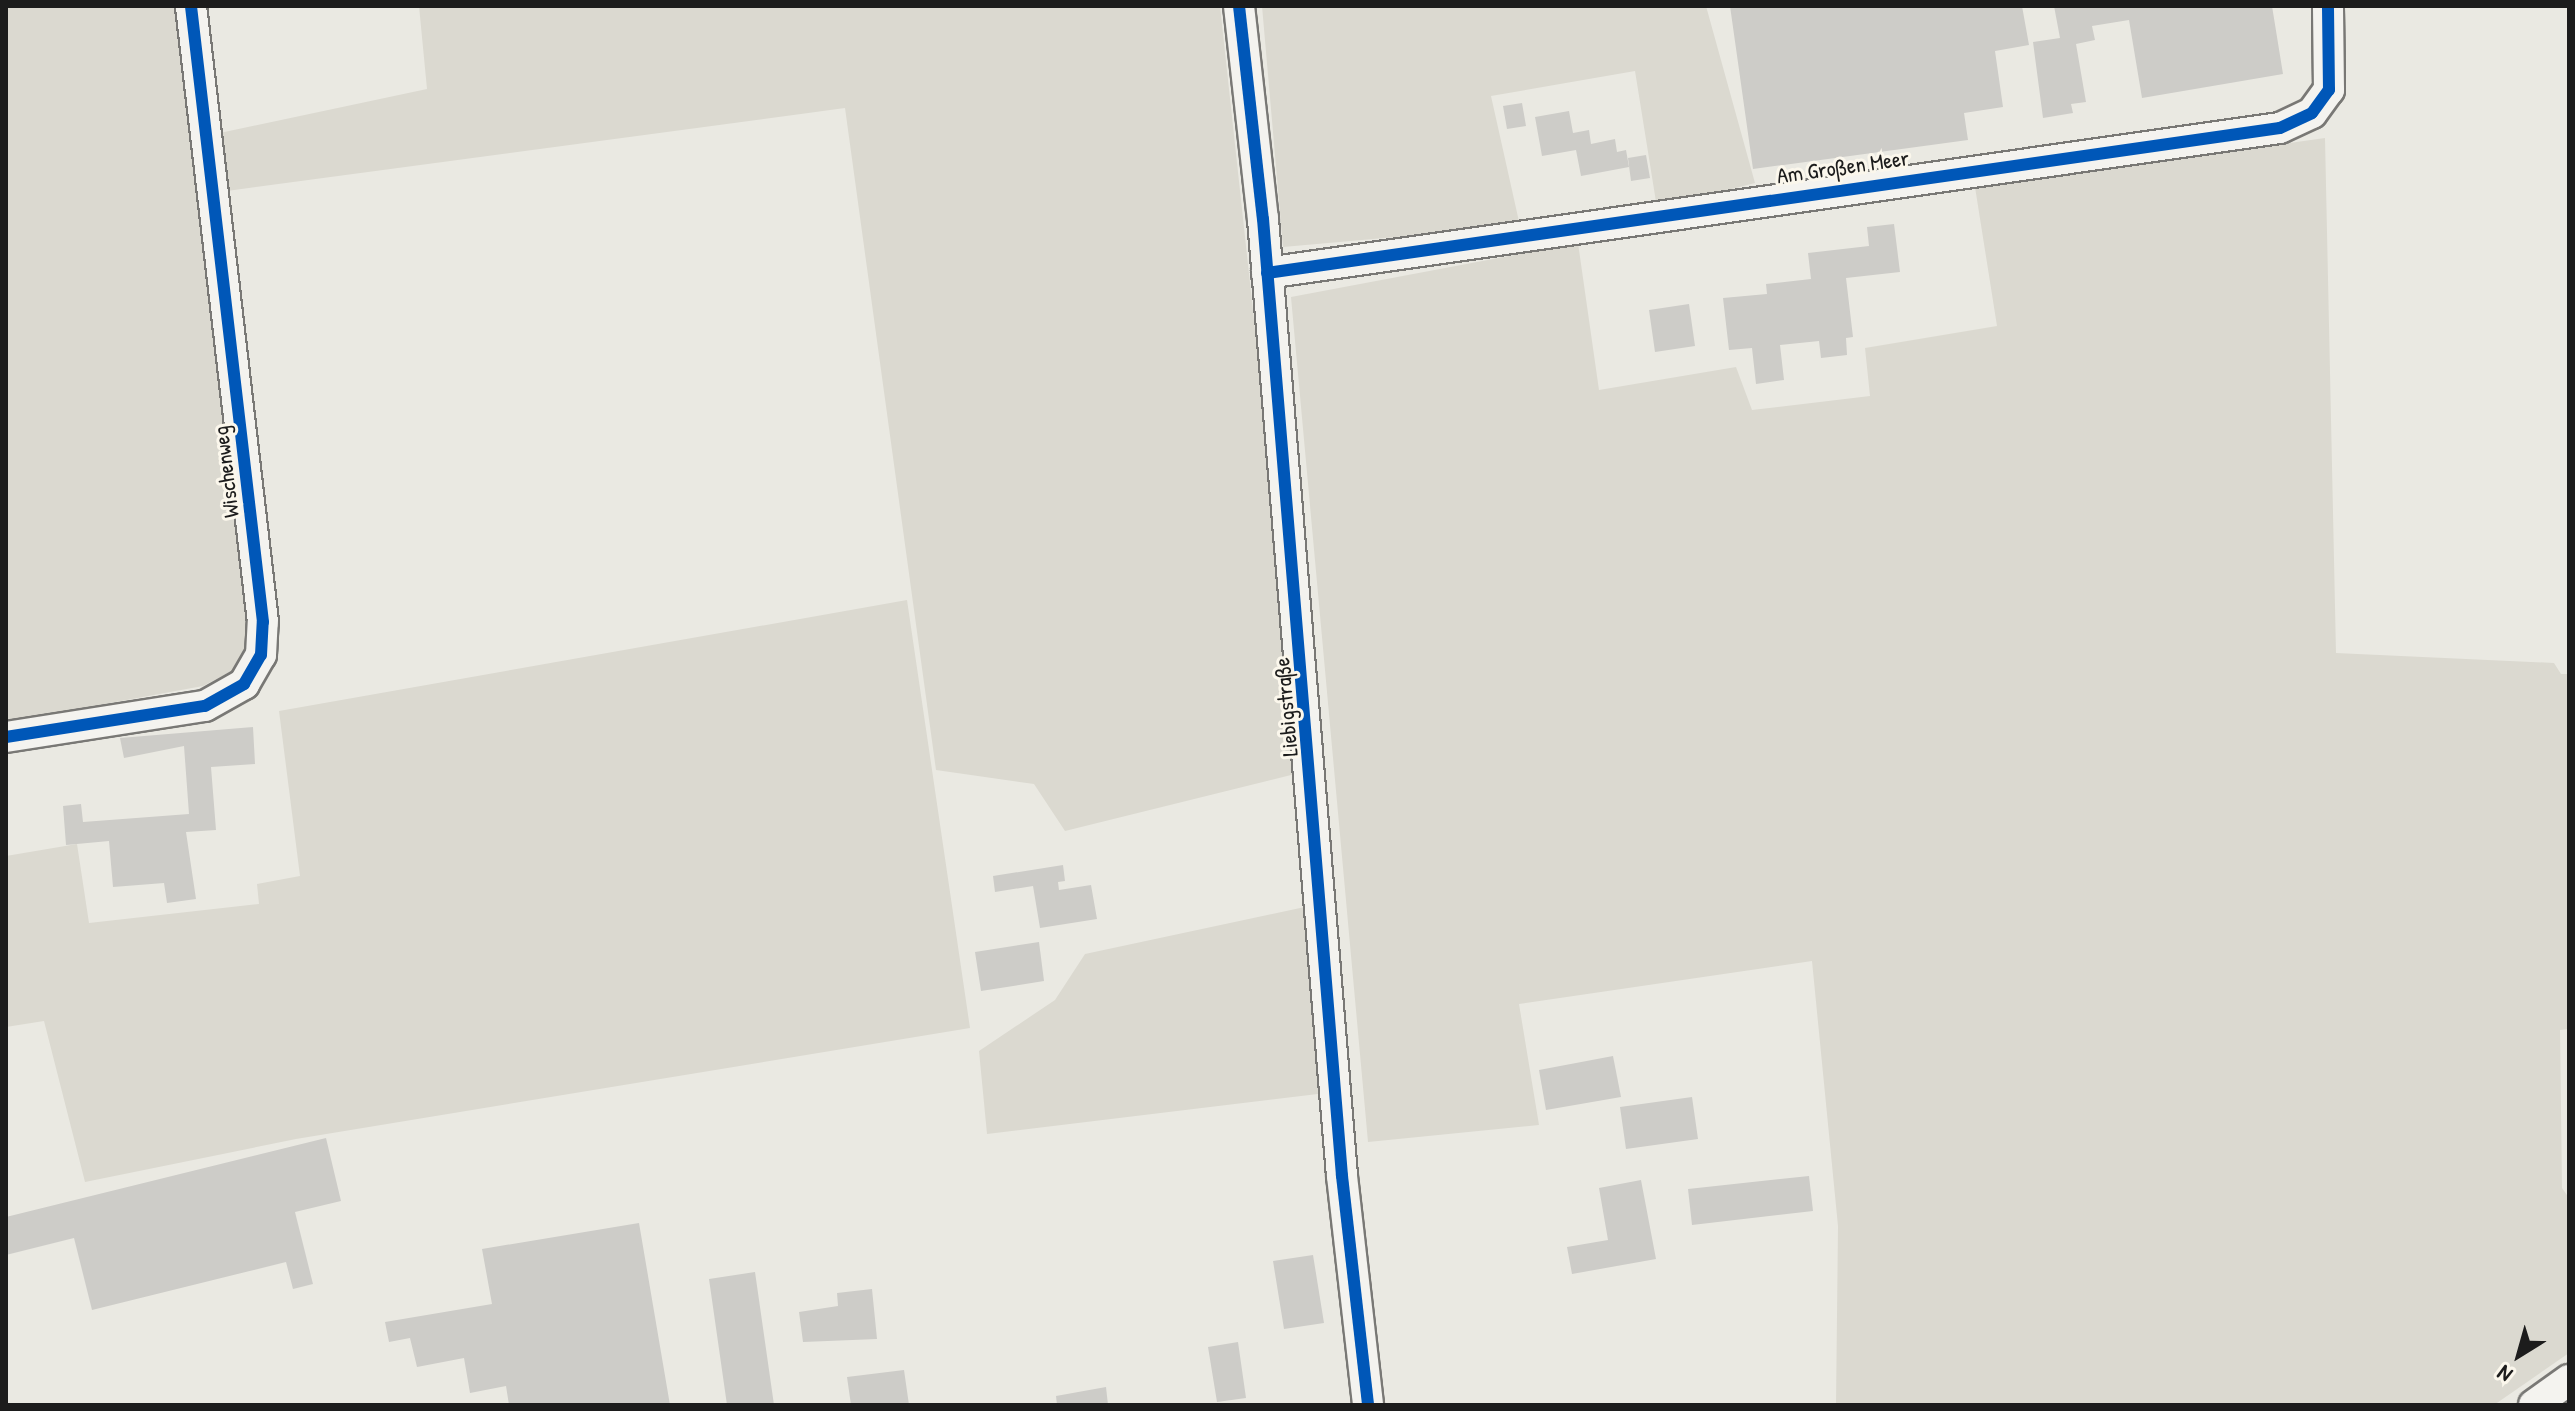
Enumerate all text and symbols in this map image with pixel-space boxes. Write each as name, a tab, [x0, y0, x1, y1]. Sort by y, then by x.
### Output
street label: Am Großen Meer	[1775, 145, 1911, 189]
street label: Wischenweg	[207, 425, 245, 519]
street label: Liebigstraße	[1269, 656, 1303, 758]
north arrow	[2479, 1315, 2559, 1395]
text: N	[2491, 1359, 2518, 1390]

